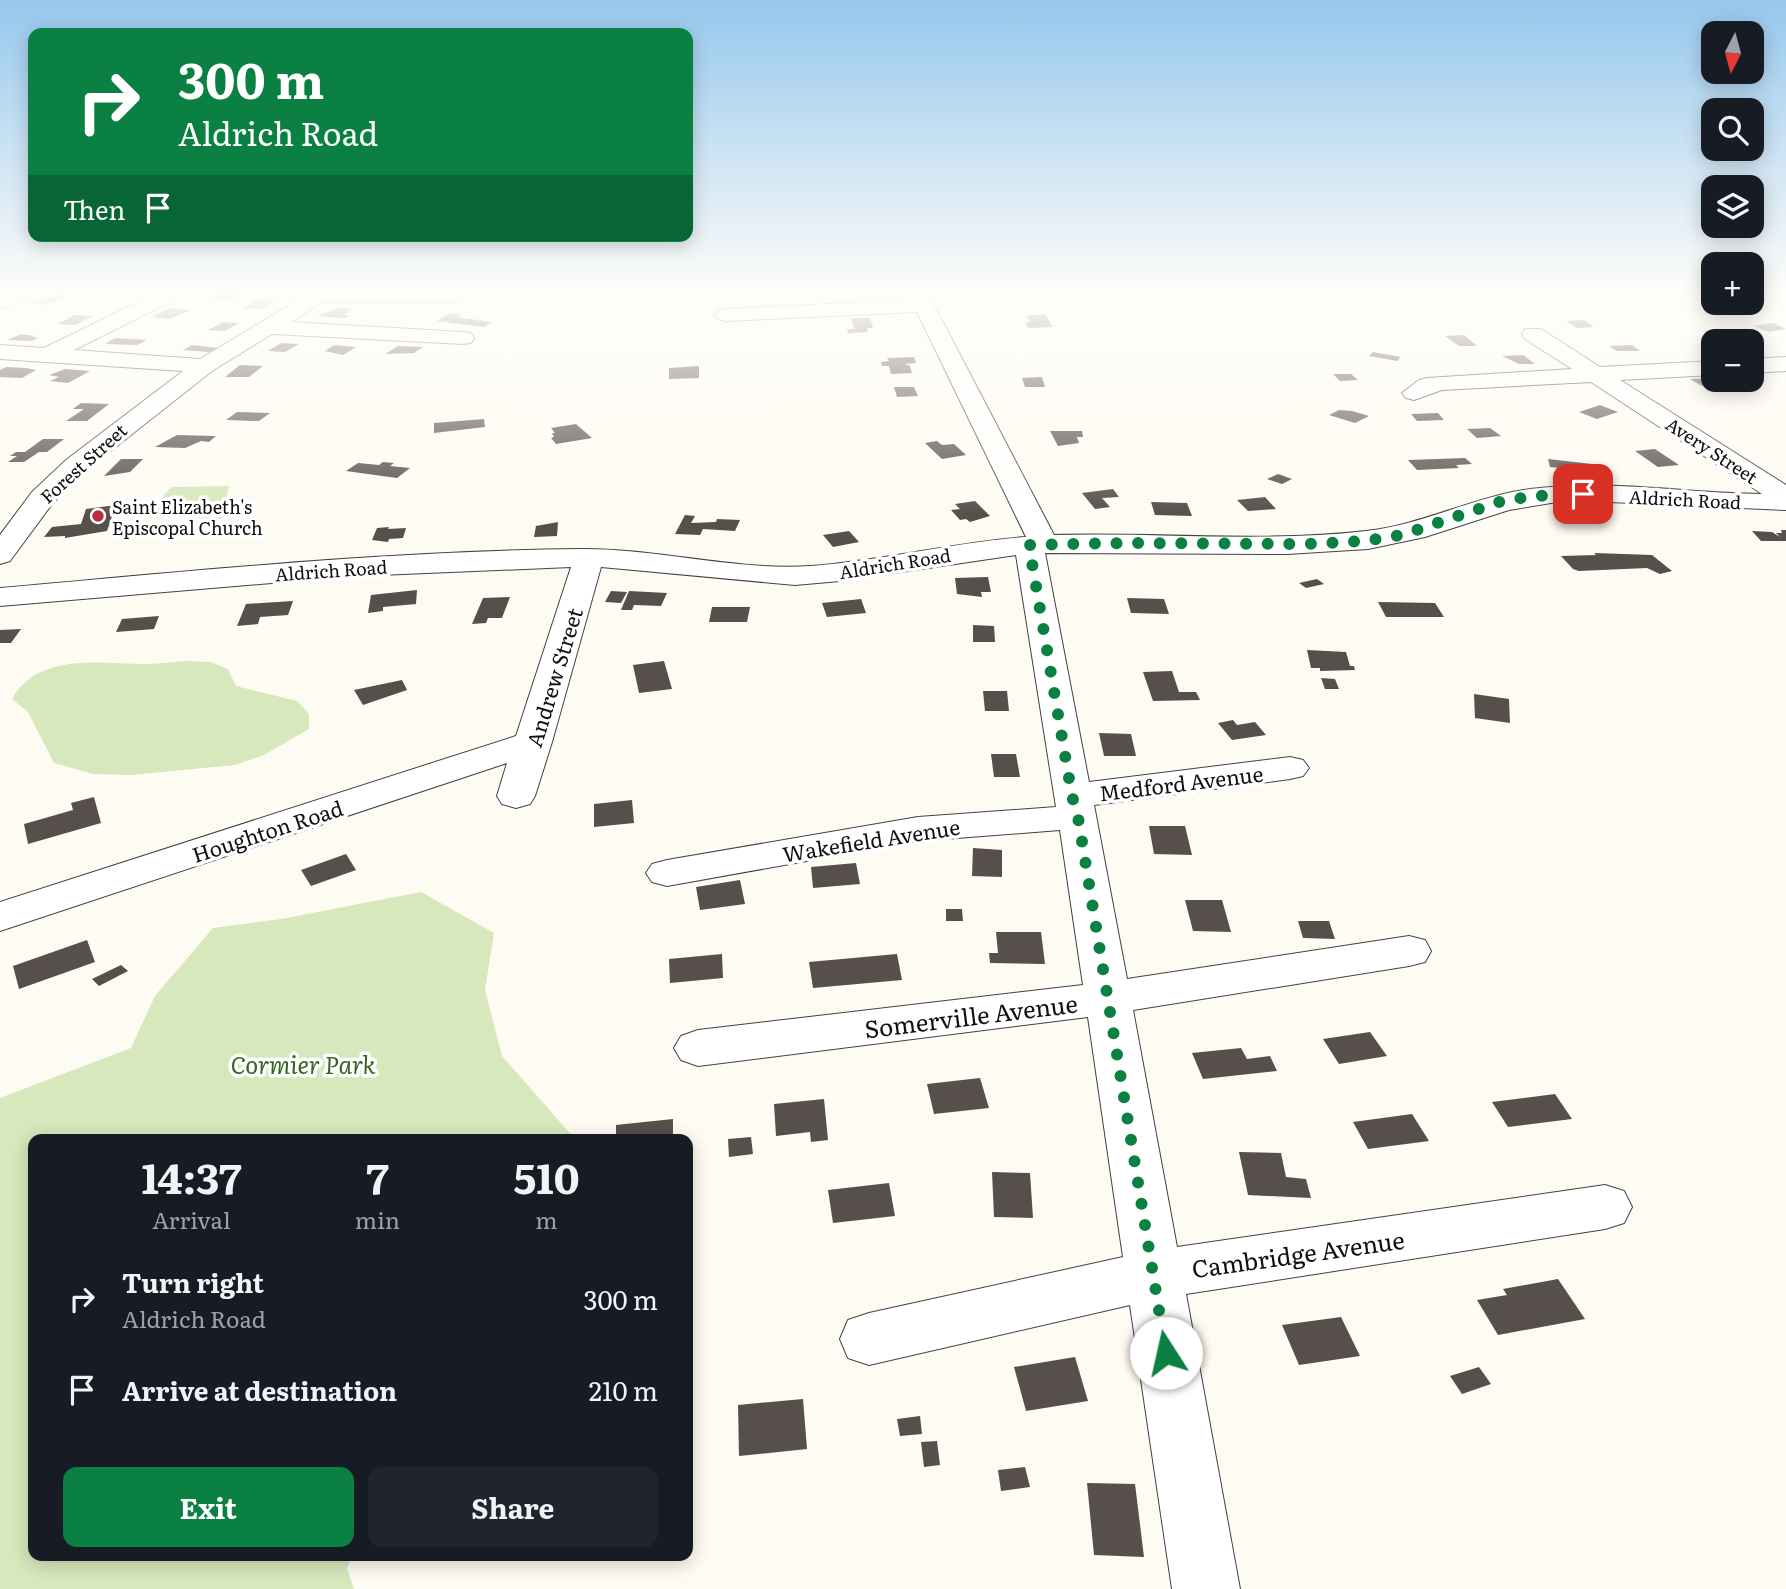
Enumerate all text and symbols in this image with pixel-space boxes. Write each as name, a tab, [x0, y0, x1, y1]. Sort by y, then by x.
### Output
north arrow	[1701, 21, 1764, 84]
map controls	[1701, 21, 1764, 392]
text: 300 m	[178, 41, 324, 114]
icon: right	[63, 56, 154, 147]
button: search	[1701, 98, 1764, 161]
text: Aldrich Road	[178, 108, 378, 156]
button: layers	[1701, 175, 1764, 238]
text: Then	[63, 189, 125, 228]
icon: arrive	[139, 189, 177, 227]
button: +	[1701, 252, 1764, 315]
button: −	[1701, 329, 1764, 392]
street label: Avery Street	[1661, 410, 1764, 490]
street label: Forest Street	[34, 416, 133, 509]
pin	[1553, 464, 1613, 524]
icon: arrive	[1564, 475, 1602, 513]
street label: Aldrich Road	[1628, 483, 1742, 515]
place label: Saint Elizabeth's Episcopal Church	[112, 493, 263, 541]
marker: Saint Elizabeth's Episcopal Church	[90, 508, 106, 524]
street label: Aldrich Road	[837, 541, 953, 585]
street label: Aldrich Road	[274, 553, 388, 587]
street label: Andrew Street	[517, 603, 589, 751]
street label: Medford Avenue	[1097, 757, 1265, 807]
street label: Houghton Road	[187, 791, 347, 869]
street label: Wakefield Avenue	[780, 810, 962, 868]
street label: Somerville Avenue	[862, 985, 1080, 1045]
park label: Cormier Park	[230, 1046, 376, 1081]
text: 14:37	[141, 1145, 241, 1207]
text: 7	[366, 1145, 389, 1207]
text: 510	[513, 1145, 580, 1207]
text: Arrival	[152, 1202, 231, 1236]
text: min	[355, 1202, 400, 1236]
text: m	[535, 1202, 558, 1236]
street label: Cambridge Avenue	[1189, 1221, 1407, 1285]
text: Turn right	[122, 1262, 264, 1301]
text: 300 m	[583, 1279, 658, 1318]
icon: right	[63, 1280, 101, 1318]
text: Aldrich Road	[122, 1301, 266, 1335]
position arrow	[1129, 1316, 1203, 1390]
text: Arrive at destination	[122, 1370, 397, 1409]
text: 210 m	[589, 1370, 658, 1409]
icon: arrive	[63, 1371, 101, 1409]
button: Exit	[63, 1467, 354, 1547]
button: Share	[368, 1467, 658, 1547]

